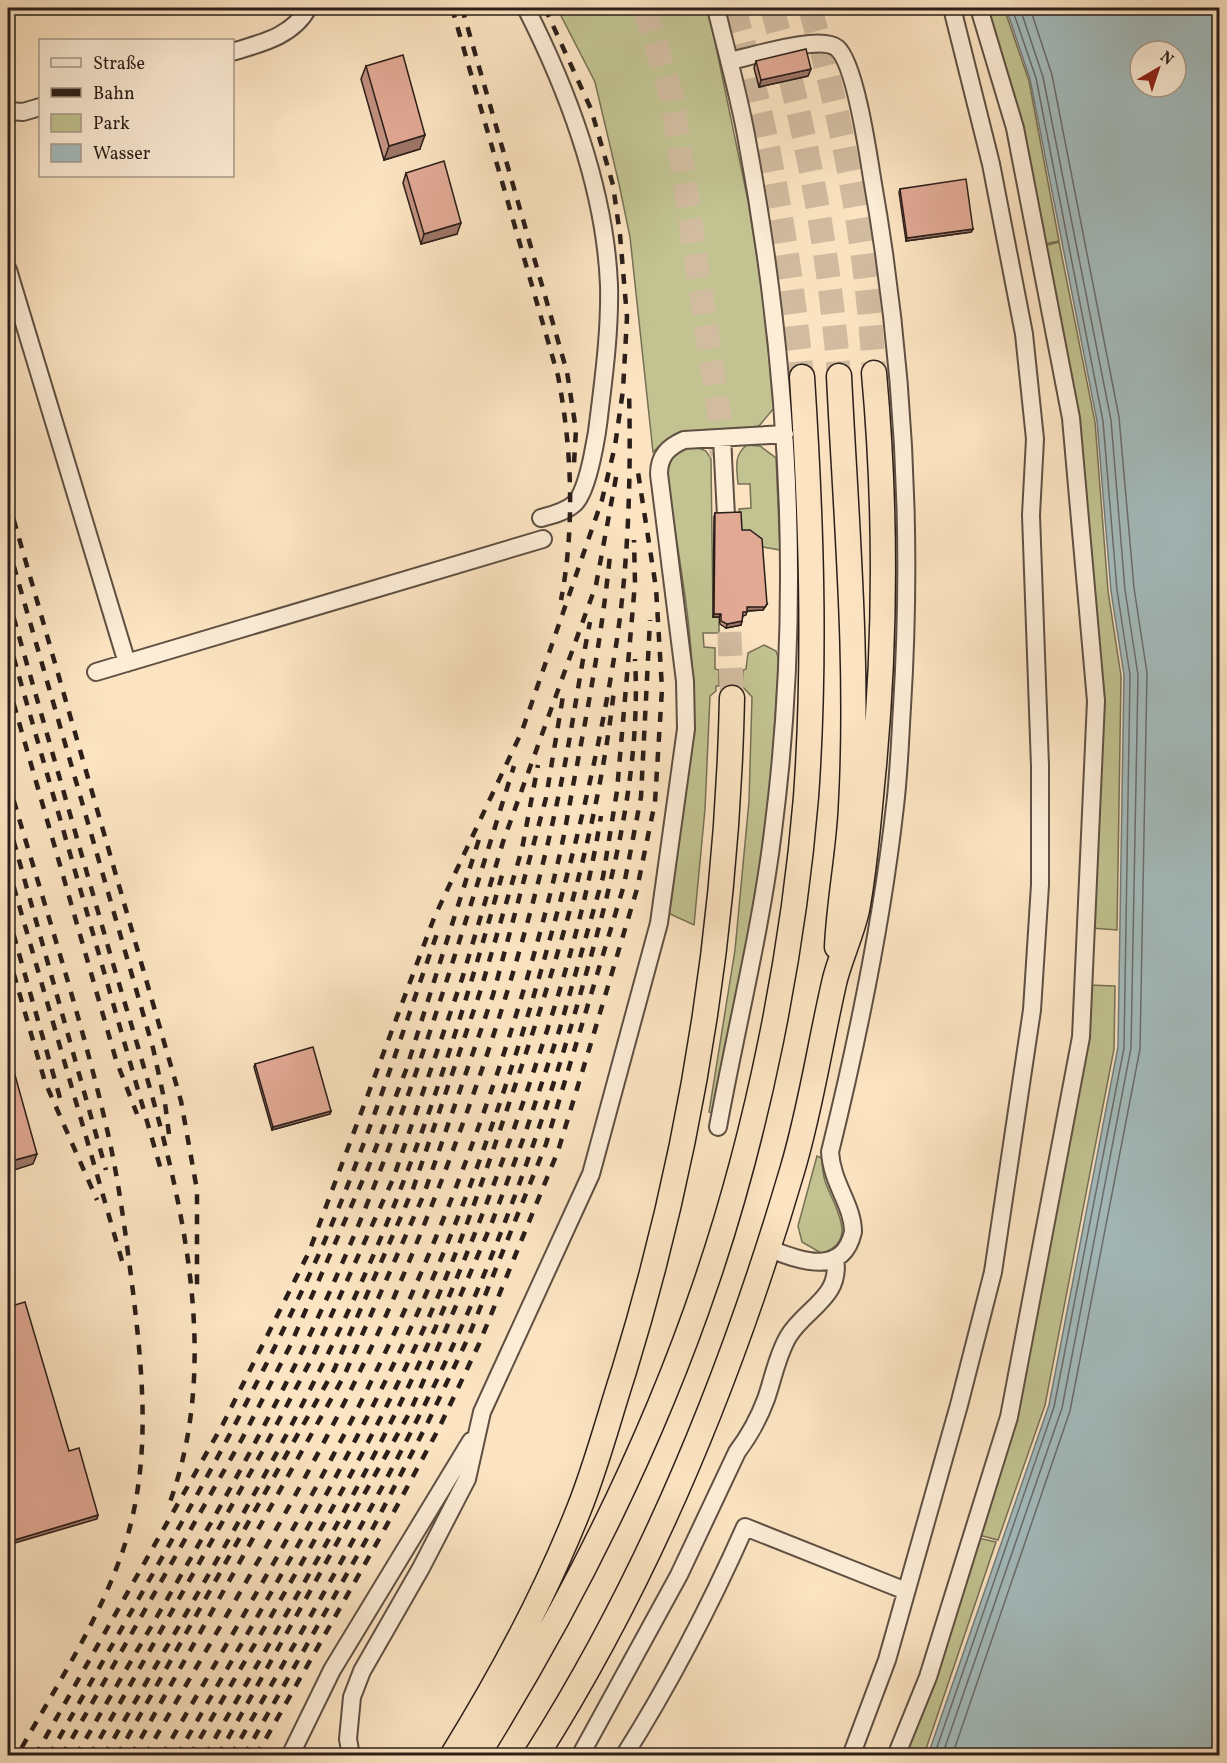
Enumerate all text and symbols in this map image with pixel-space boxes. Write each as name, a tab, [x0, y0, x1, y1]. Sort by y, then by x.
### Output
legend	[39, 39, 234, 177]
north arrow	[1128, 39, 1188, 99]
text: N	[1155, 47, 1178, 71]
text: Straße	[93, 52, 145, 77]
text: Bahn	[93, 82, 135, 107]
text: Park	[93, 112, 130, 137]
text: Wasser	[93, 142, 151, 167]

